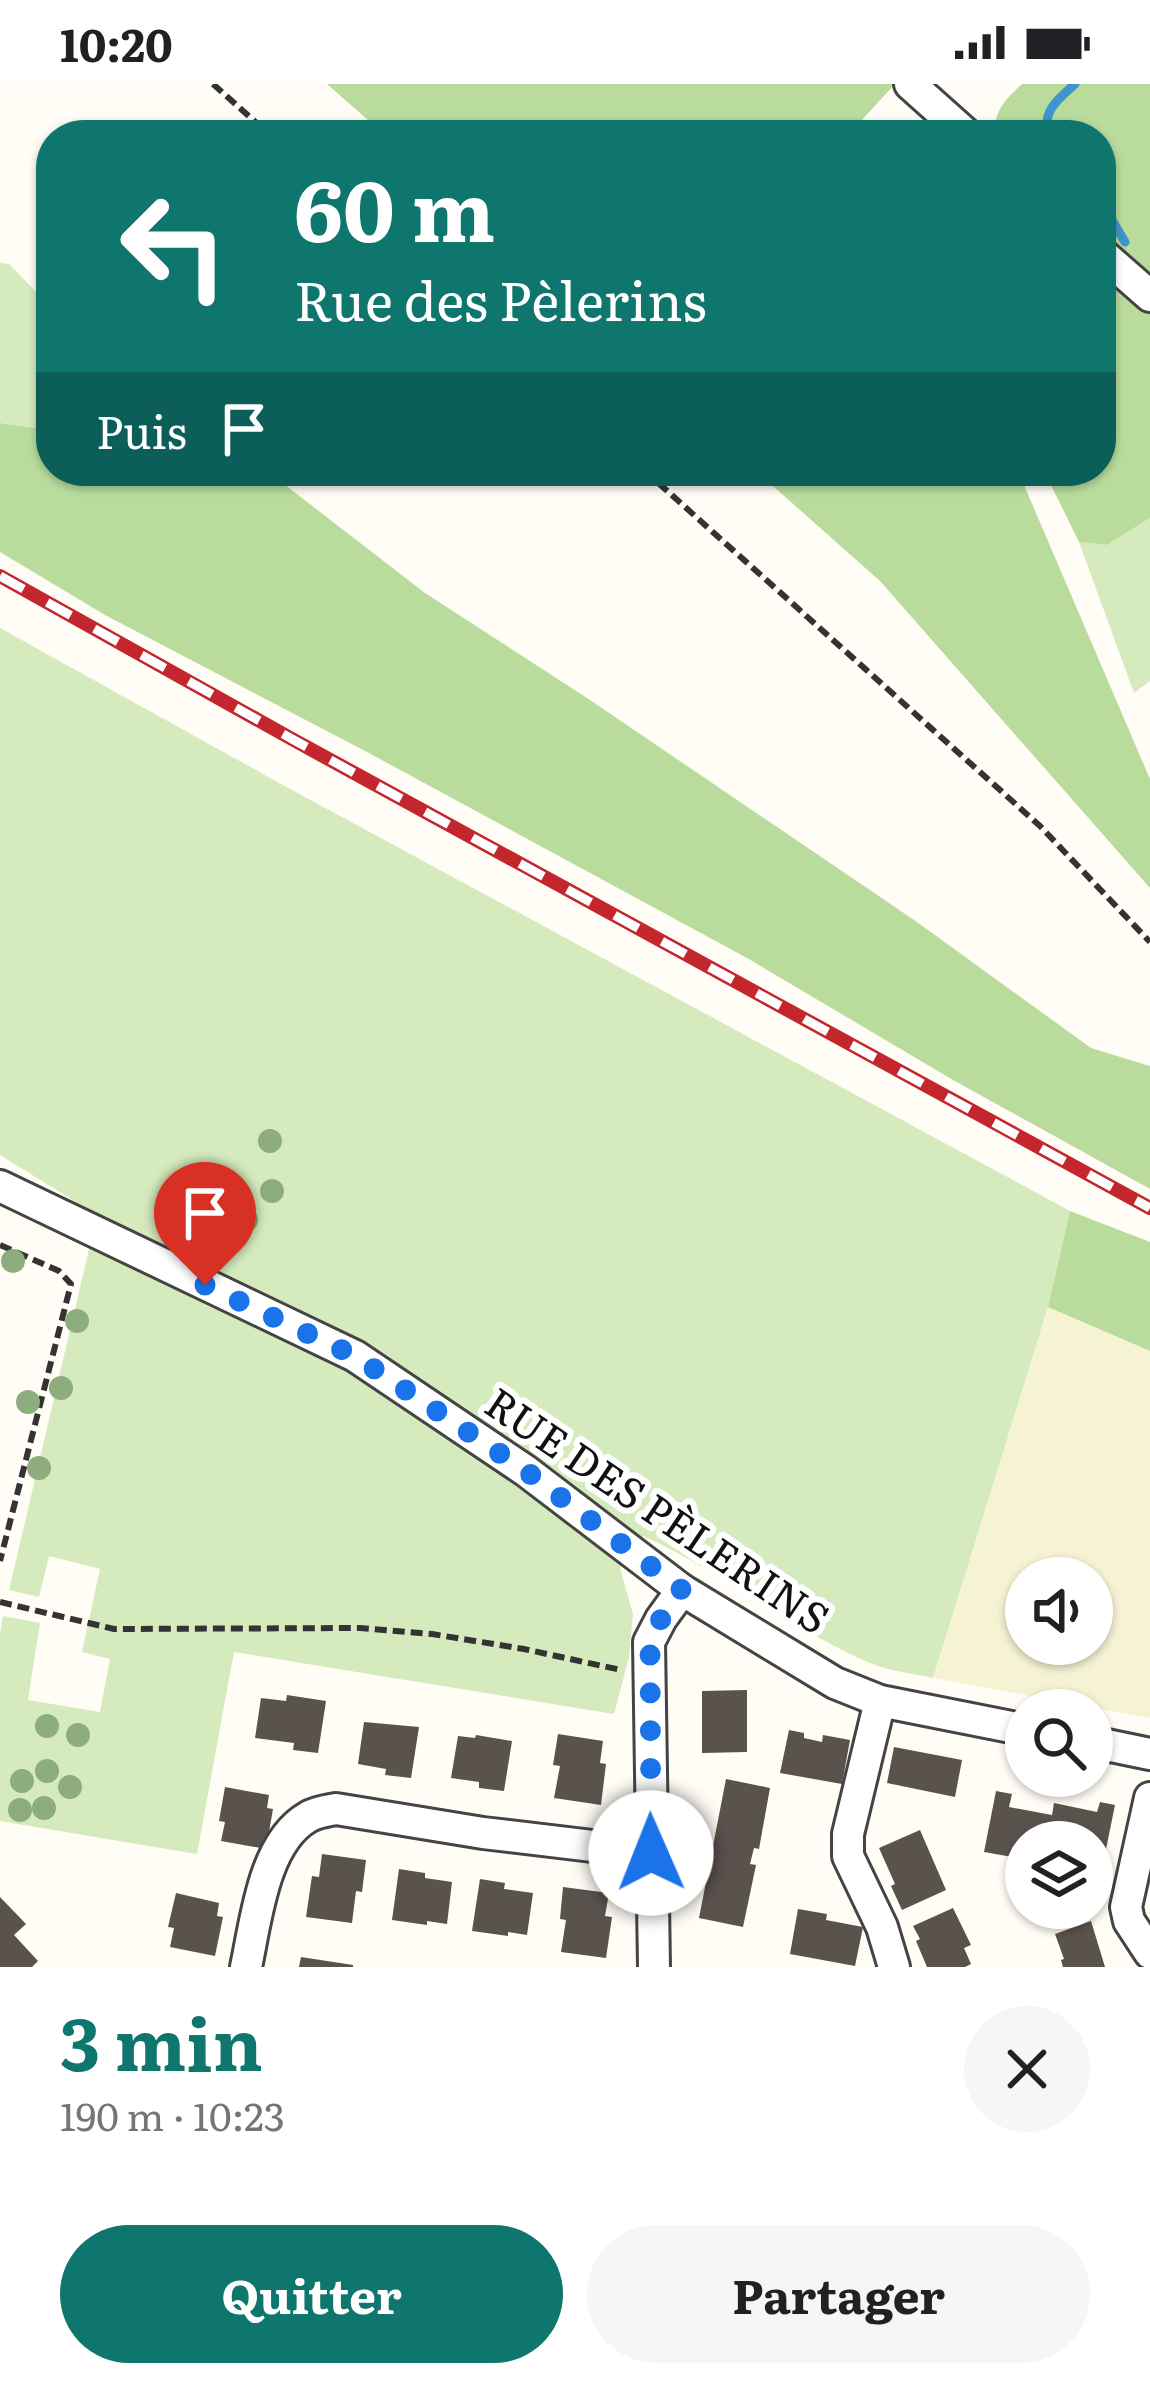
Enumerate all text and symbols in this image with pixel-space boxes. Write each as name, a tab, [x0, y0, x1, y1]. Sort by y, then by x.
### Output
text: 10:20	[60, 9, 173, 76]
text: 60 m	[294, 143, 495, 268]
icon: left	[96, 168, 252, 324]
text: Rue des Pèlerins	[294, 257, 707, 338]
text: Puis	[96, 396, 187, 463]
icon: arrive	[211, 396, 277, 462]
pin	[154, 1162, 256, 1285]
icon: arrive	[172, 1180, 238, 1246]
street label: RUE DES PÈLERINS	[474, 1370, 843, 1647]
map controls	[1005, 1557, 1113, 1929]
button: sound	[1005, 1557, 1113, 1665]
button: search	[1005, 1689, 1113, 1797]
position arrow	[588, 1790, 714, 1916]
button: layers	[1005, 1821, 1113, 1929]
text: 3 min	[60, 1986, 263, 2093]
button: close	[964, 2006, 1090, 2132]
text: 190 m · 10:23	[60, 2085, 285, 2143]
button: Quitter	[60, 2225, 563, 2363]
button: Partager	[587, 2225, 1090, 2363]

